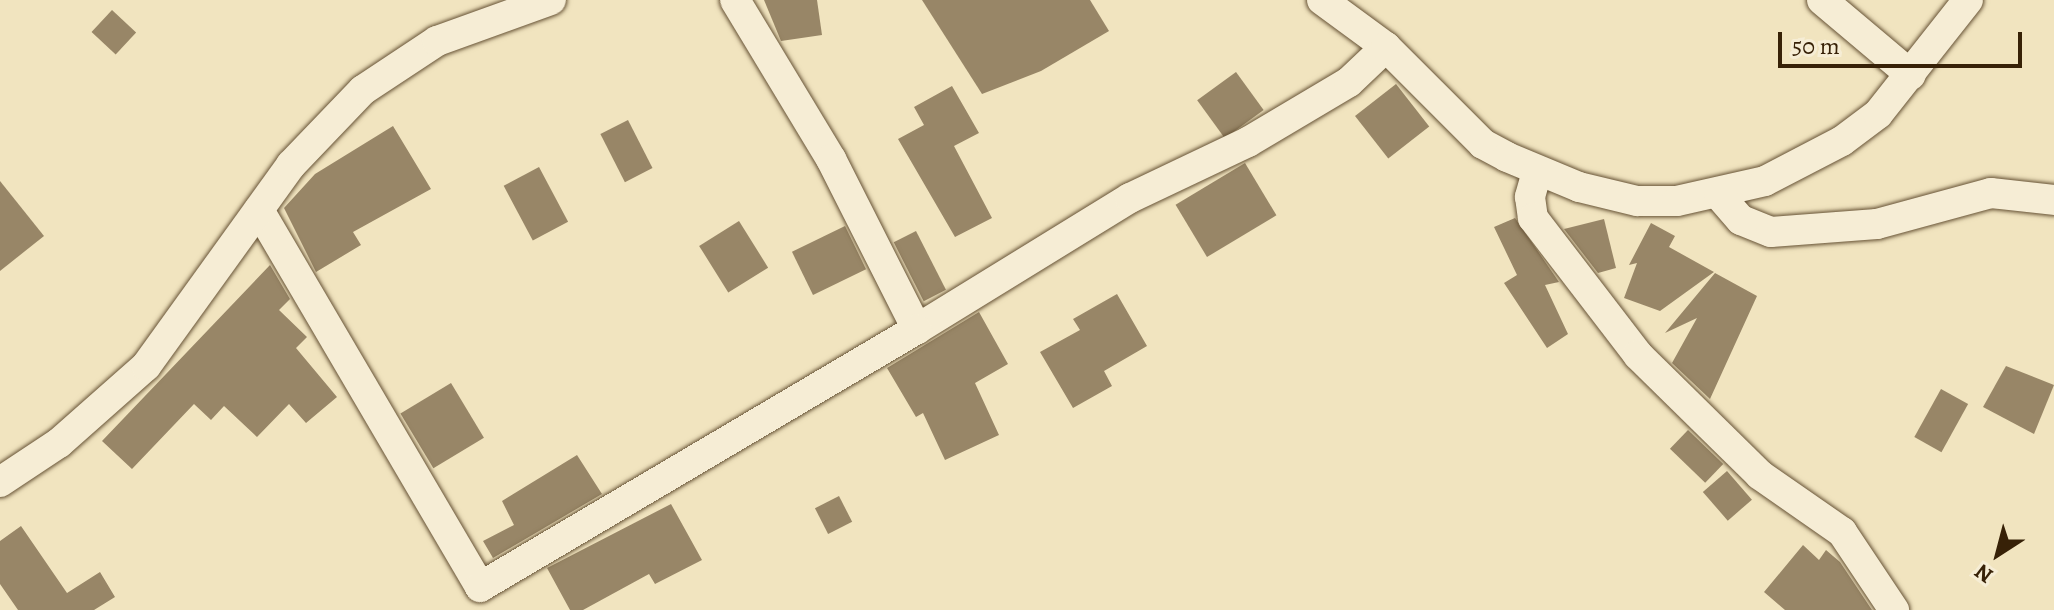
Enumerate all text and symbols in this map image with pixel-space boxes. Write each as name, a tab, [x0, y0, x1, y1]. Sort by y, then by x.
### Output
scale bar	[1782, 16, 2026, 66]
text: 50 m	[1792, 30, 1840, 62]
north arrow	[1958, 514, 2038, 594]
text: N	[1969, 557, 1999, 590]

